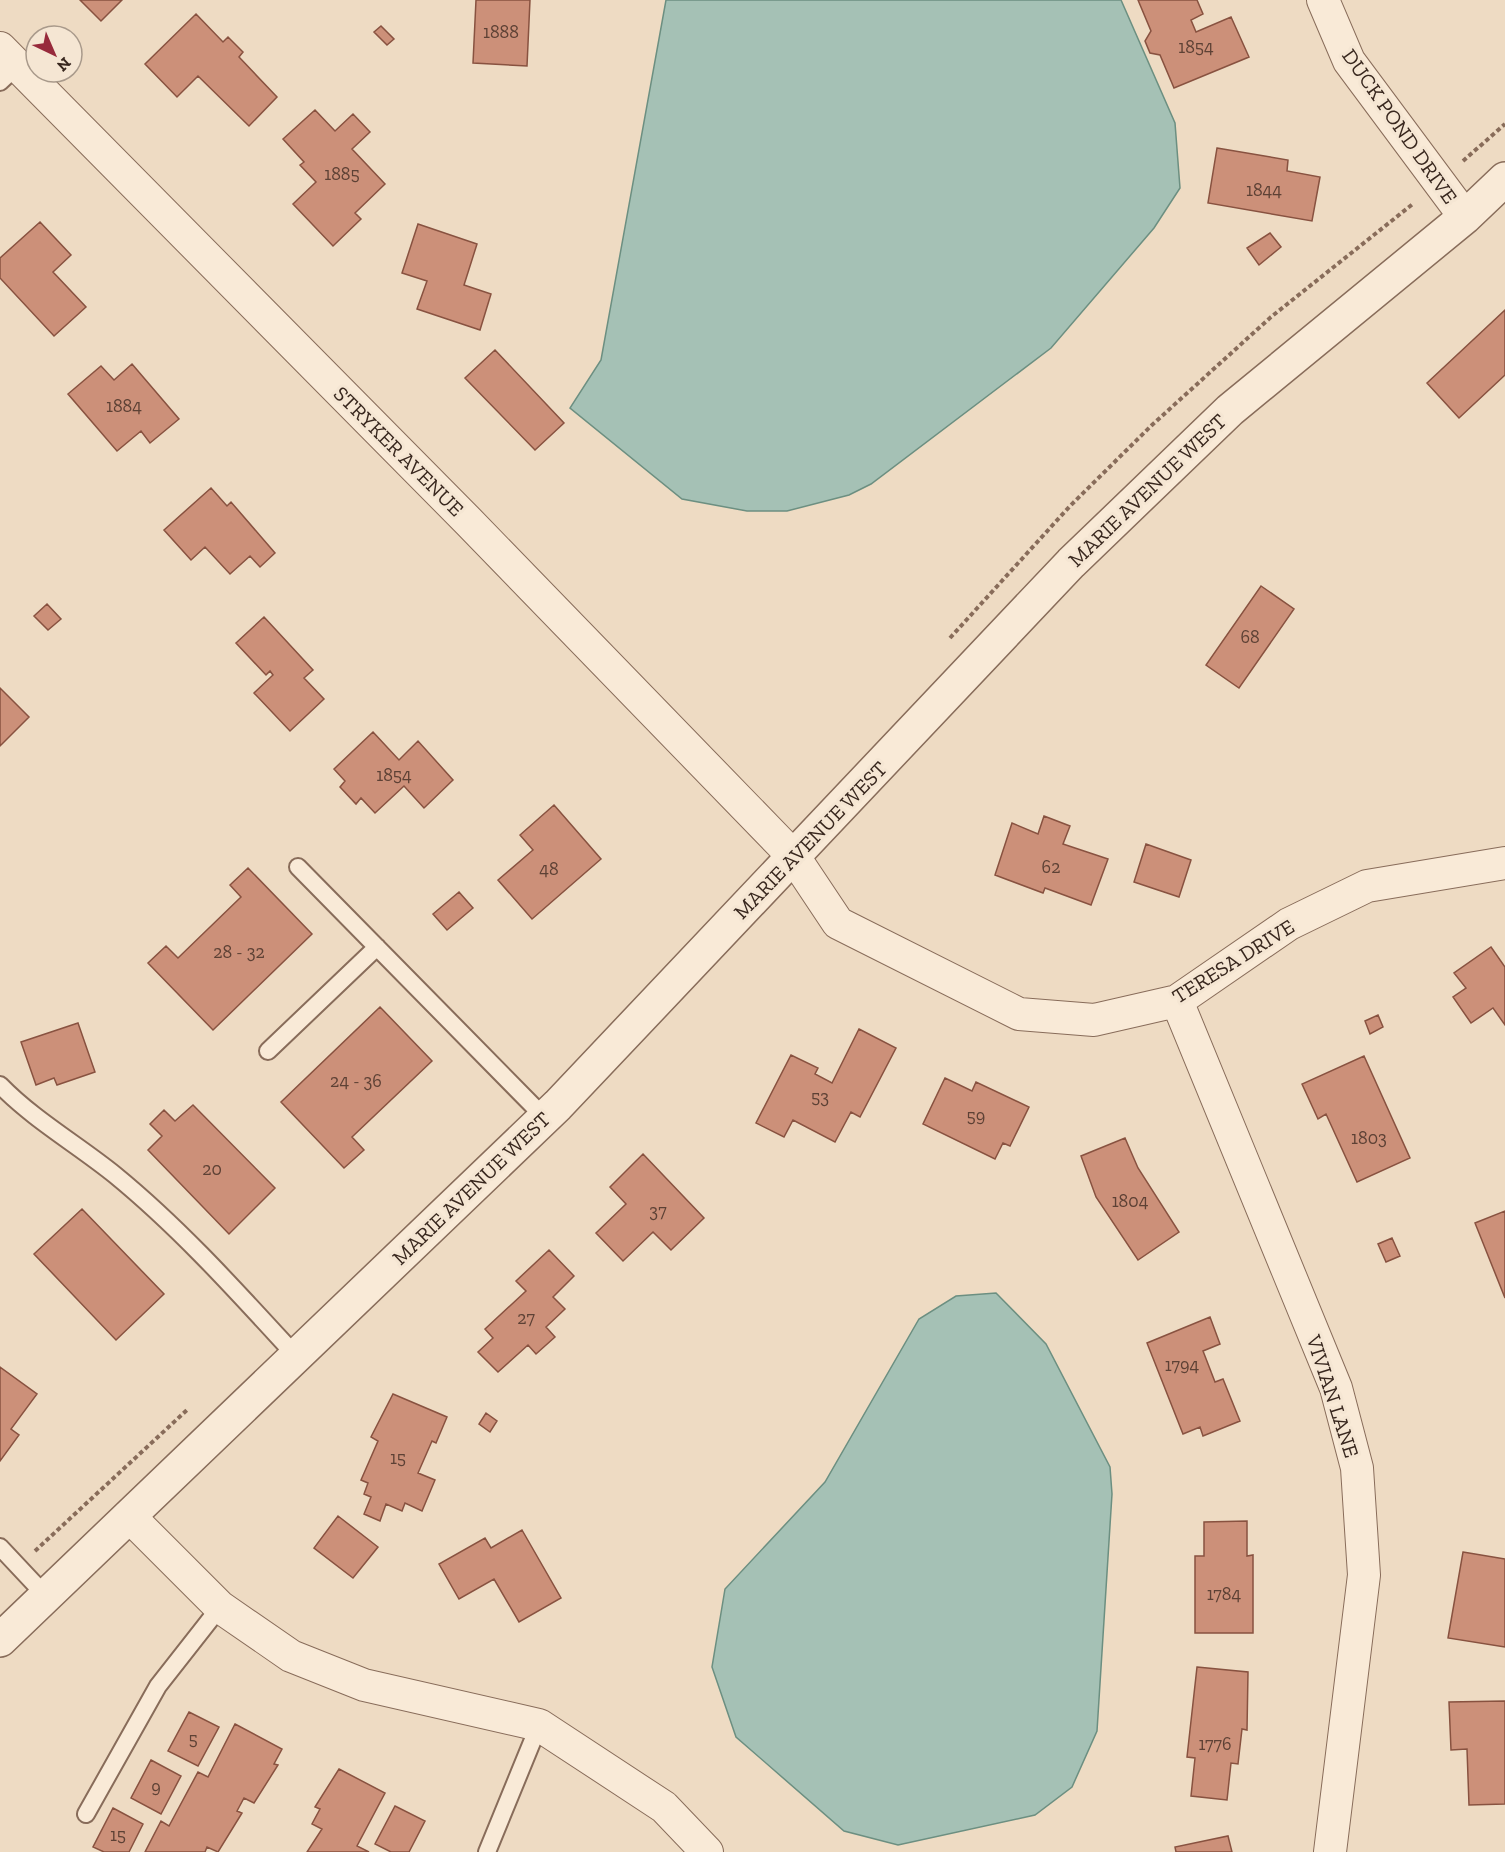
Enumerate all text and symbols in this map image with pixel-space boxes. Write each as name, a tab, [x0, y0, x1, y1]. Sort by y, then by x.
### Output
house number: 1888	[483, 21, 519, 43]
north arrow	[24, 24, 84, 84]
house number: 1854	[1178, 36, 1214, 58]
street label: DUCK POND DRIVE	[1337, 44, 1463, 208]
text: N	[53, 53, 75, 75]
house number: 1885	[324, 163, 360, 185]
house number: 1844	[1246, 179, 1282, 201]
street label: STRYKER AVENUE	[329, 381, 469, 521]
house number: 1884	[106, 395, 142, 417]
street label: MARIE AVENUE WEST	[1063, 408, 1231, 572]
house number: 68	[1240, 626, 1260, 648]
street label: MARIE AVENUE WEST	[728, 756, 892, 924]
house number: 1854	[376, 764, 412, 786]
house number: 62	[1042, 856, 1060, 878]
house number: 48	[539, 858, 559, 880]
street label: TERESA DRIVE	[1167, 913, 1299, 1009]
house number: 28 - 32	[213, 941, 265, 963]
house number: 24 - 36	[330, 1070, 382, 1092]
house number: 53	[811, 1086, 829, 1108]
house number: 59	[967, 1105, 985, 1127]
street label: MARIE AVENUE WEST	[387, 1106, 555, 1270]
house number: 1803	[1351, 1127, 1387, 1149]
house number: 20	[202, 1158, 222, 1180]
house number: 1804	[1112, 1190, 1149, 1212]
house number: 37	[649, 1200, 667, 1222]
house number: 27	[517, 1307, 535, 1329]
street label: VIVIAN LANE	[1301, 1331, 1365, 1460]
house number: 1794	[1165, 1354, 1199, 1376]
house number: 15	[390, 1447, 406, 1469]
house number: 1784	[1207, 1583, 1242, 1605]
house number: 5	[188, 1728, 198, 1750]
house number: 1776	[1198, 1733, 1232, 1755]
house number: 9	[151, 1776, 161, 1798]
house number: 15	[110, 1824, 126, 1846]

